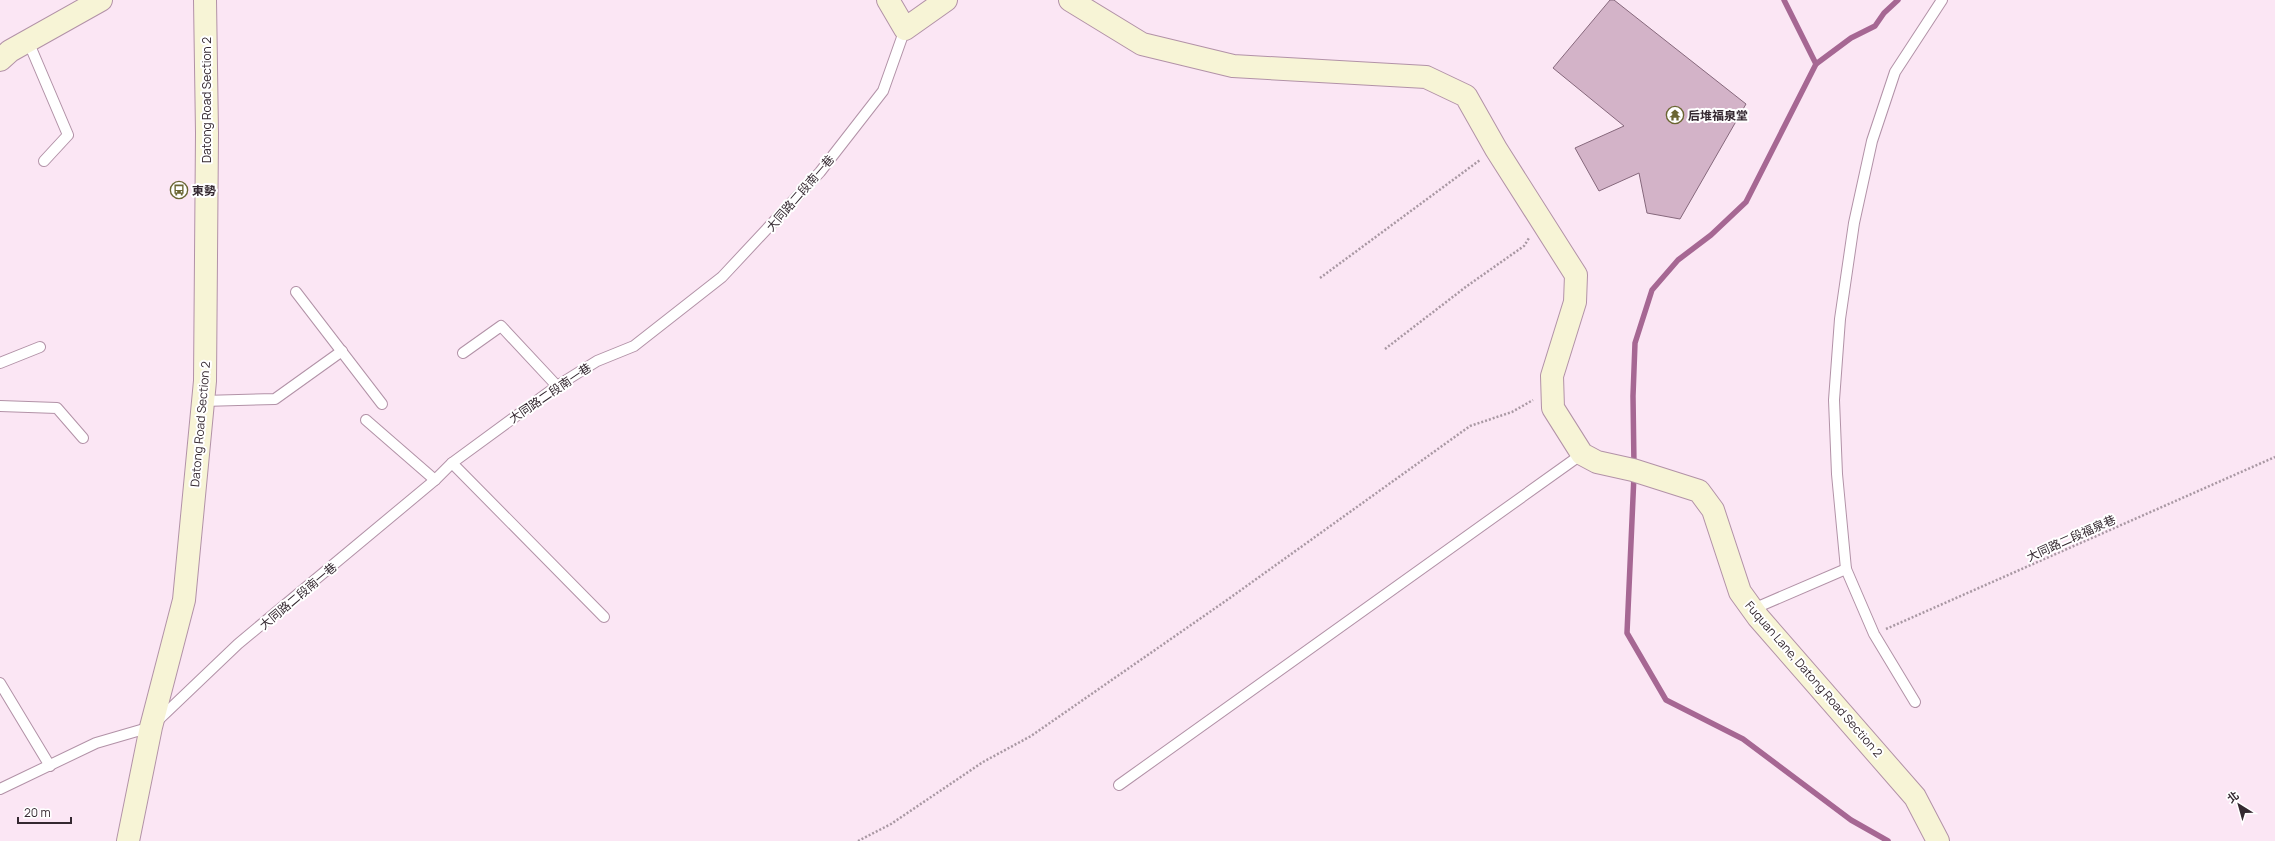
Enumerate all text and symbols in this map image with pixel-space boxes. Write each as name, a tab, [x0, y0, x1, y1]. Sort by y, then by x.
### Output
street label: Datong Road Section 2	[198, 37, 215, 163]
temple icon: 后堆福泉堂	[1665, 105, 1685, 125]
place label: 后堆福泉堂	[1688, 107, 1748, 124]
street label: 大同路二段南一巷	[762, 151, 838, 235]
bus stop icon: 東勢	[169, 180, 189, 200]
place label: 東勢	[192, 182, 216, 199]
street label: 大同路二段南一巷	[505, 359, 595, 427]
street label: Datong Road Section 2	[186, 360, 214, 488]
street label: 大同路二段福泉巷	[2024, 511, 2118, 565]
street label: 大同路二段南一巷	[256, 559, 340, 633]
street label: Fuquan Lane, Datong Road Section 2	[1741, 597, 1887, 761]
north arrow	[2219, 785, 2259, 825]
text: 北	[2224, 787, 2242, 806]
scale bar	[18, 799, 71, 825]
text: 20 m	[24, 804, 51, 821]

